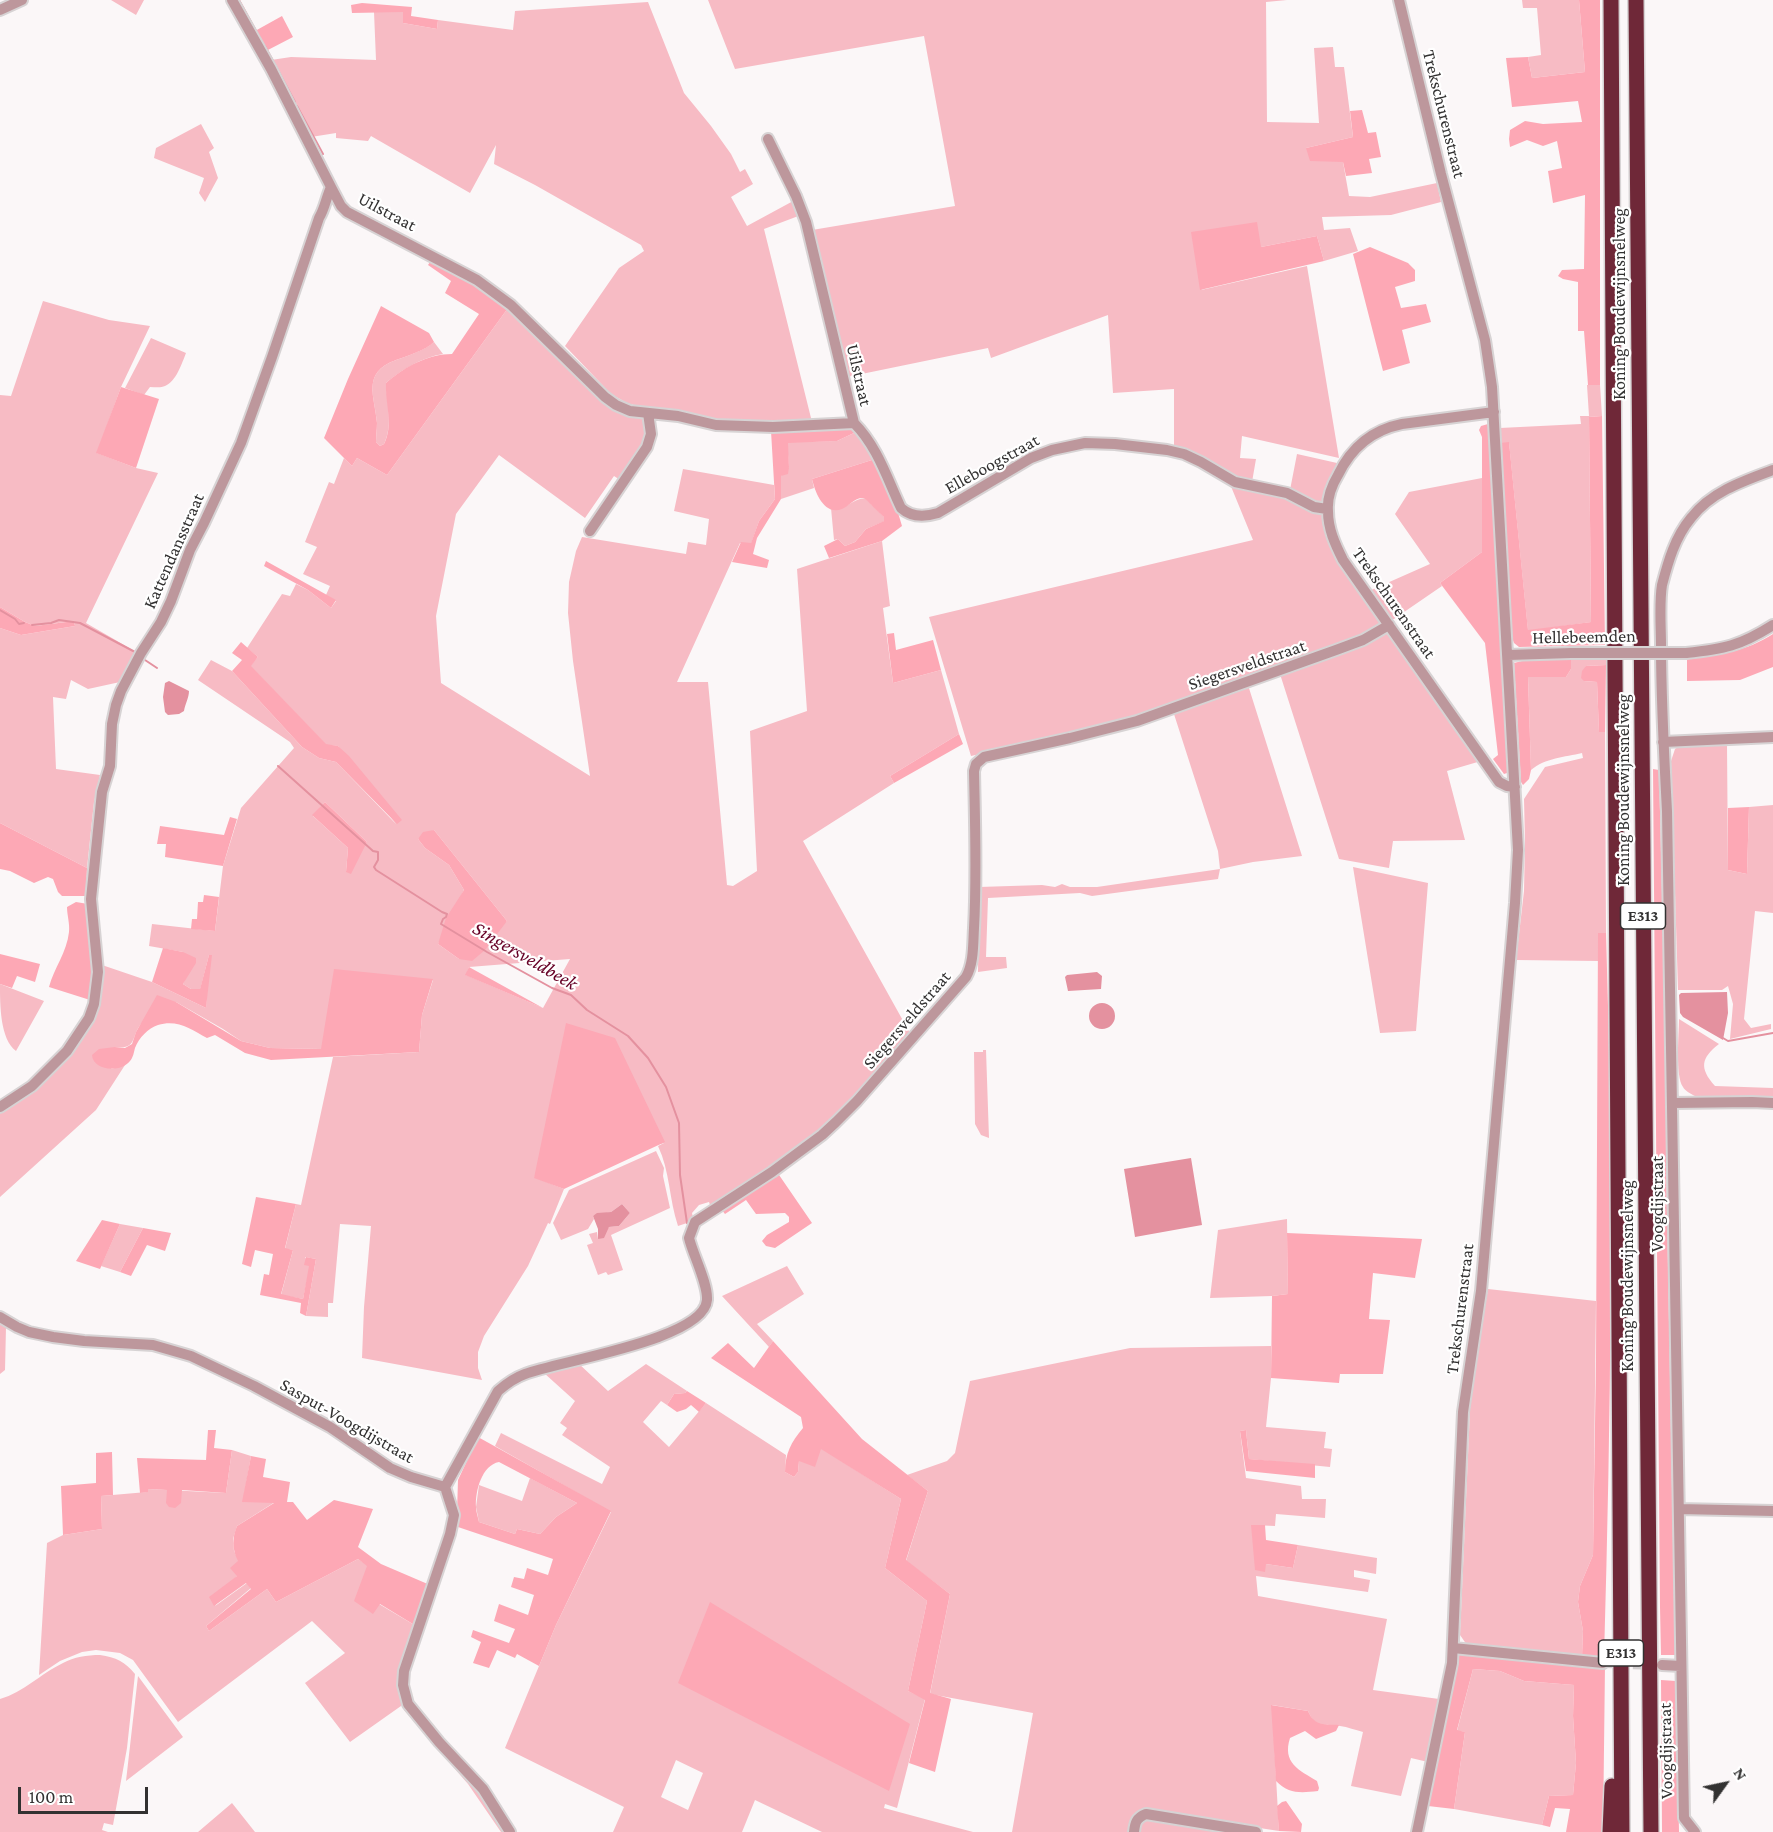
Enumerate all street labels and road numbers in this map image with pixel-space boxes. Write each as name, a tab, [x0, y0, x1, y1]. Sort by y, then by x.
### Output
street label: Trekschurenstraat	[1418, 48, 1470, 180]
street label: Uilstraat	[354, 188, 420, 236]
street label: Koning Boudewijnsnelweg	[1608, 208, 1630, 400]
street label: Uilstraat	[841, 342, 877, 408]
street label: Elleboogstraat	[941, 429, 1043, 499]
street label: Kattendansstraat	[139, 490, 209, 612]
street label: Trekschurenstraat	[1348, 543, 1440, 663]
street label: Hellebeemden	[1532, 625, 1636, 649]
street label: Siegersveldstraat	[1185, 635, 1309, 695]
street label: Koning Boudewijnsnelweg	[1612, 694, 1634, 886]
road number: E313	[1620, 903, 1666, 929]
street label: Siegersveldstraat	[859, 967, 955, 1073]
street label: Voogdijstraat	[1646, 1156, 1668, 1252]
street label: Koning Boudewijnsnelweg	[1616, 1180, 1638, 1372]
street label: Trekschurenstraat	[1441, 1243, 1479, 1375]
street label: Sasput-Voogdijstraat	[276, 1374, 418, 1468]
road number: E313	[1598, 1640, 1644, 1666]
street label: Voogdijstraat	[1654, 1703, 1678, 1799]

